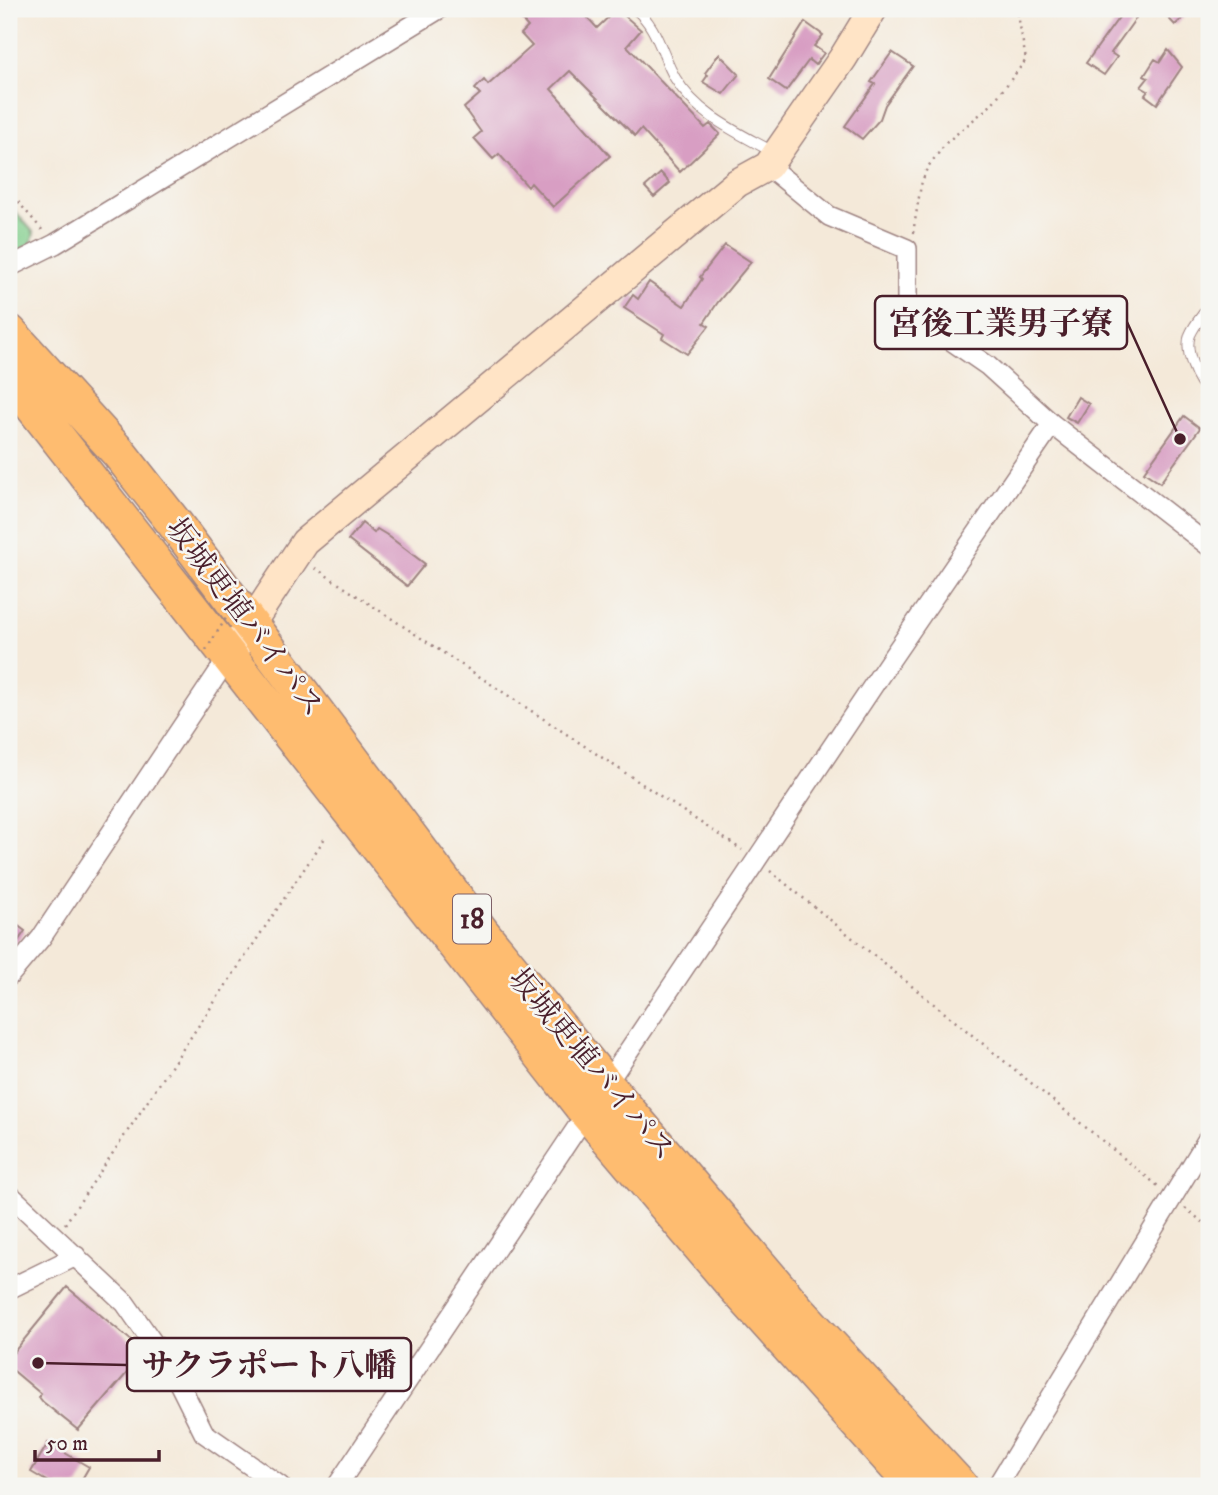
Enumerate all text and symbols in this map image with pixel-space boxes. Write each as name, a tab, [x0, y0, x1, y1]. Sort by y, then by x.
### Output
callout: 宮後工業男子寮	[875, 296, 1127, 349]
text: 宮後工業男子寮	[889, 305, 1113, 345]
street label: 坂城更埴バイパス	[157, 511, 331, 725]
road number: 18	[453, 894, 491, 944]
street label: 坂城更埴バイパス	[500, 961, 682, 1169]
callout: サクラポート八幡	[127, 1338, 411, 1391]
text: サクラポート八幡	[142, 1347, 396, 1387]
scale bar	[35, 1418, 159, 1462]
text: 50 m	[46, 1431, 88, 1457]

